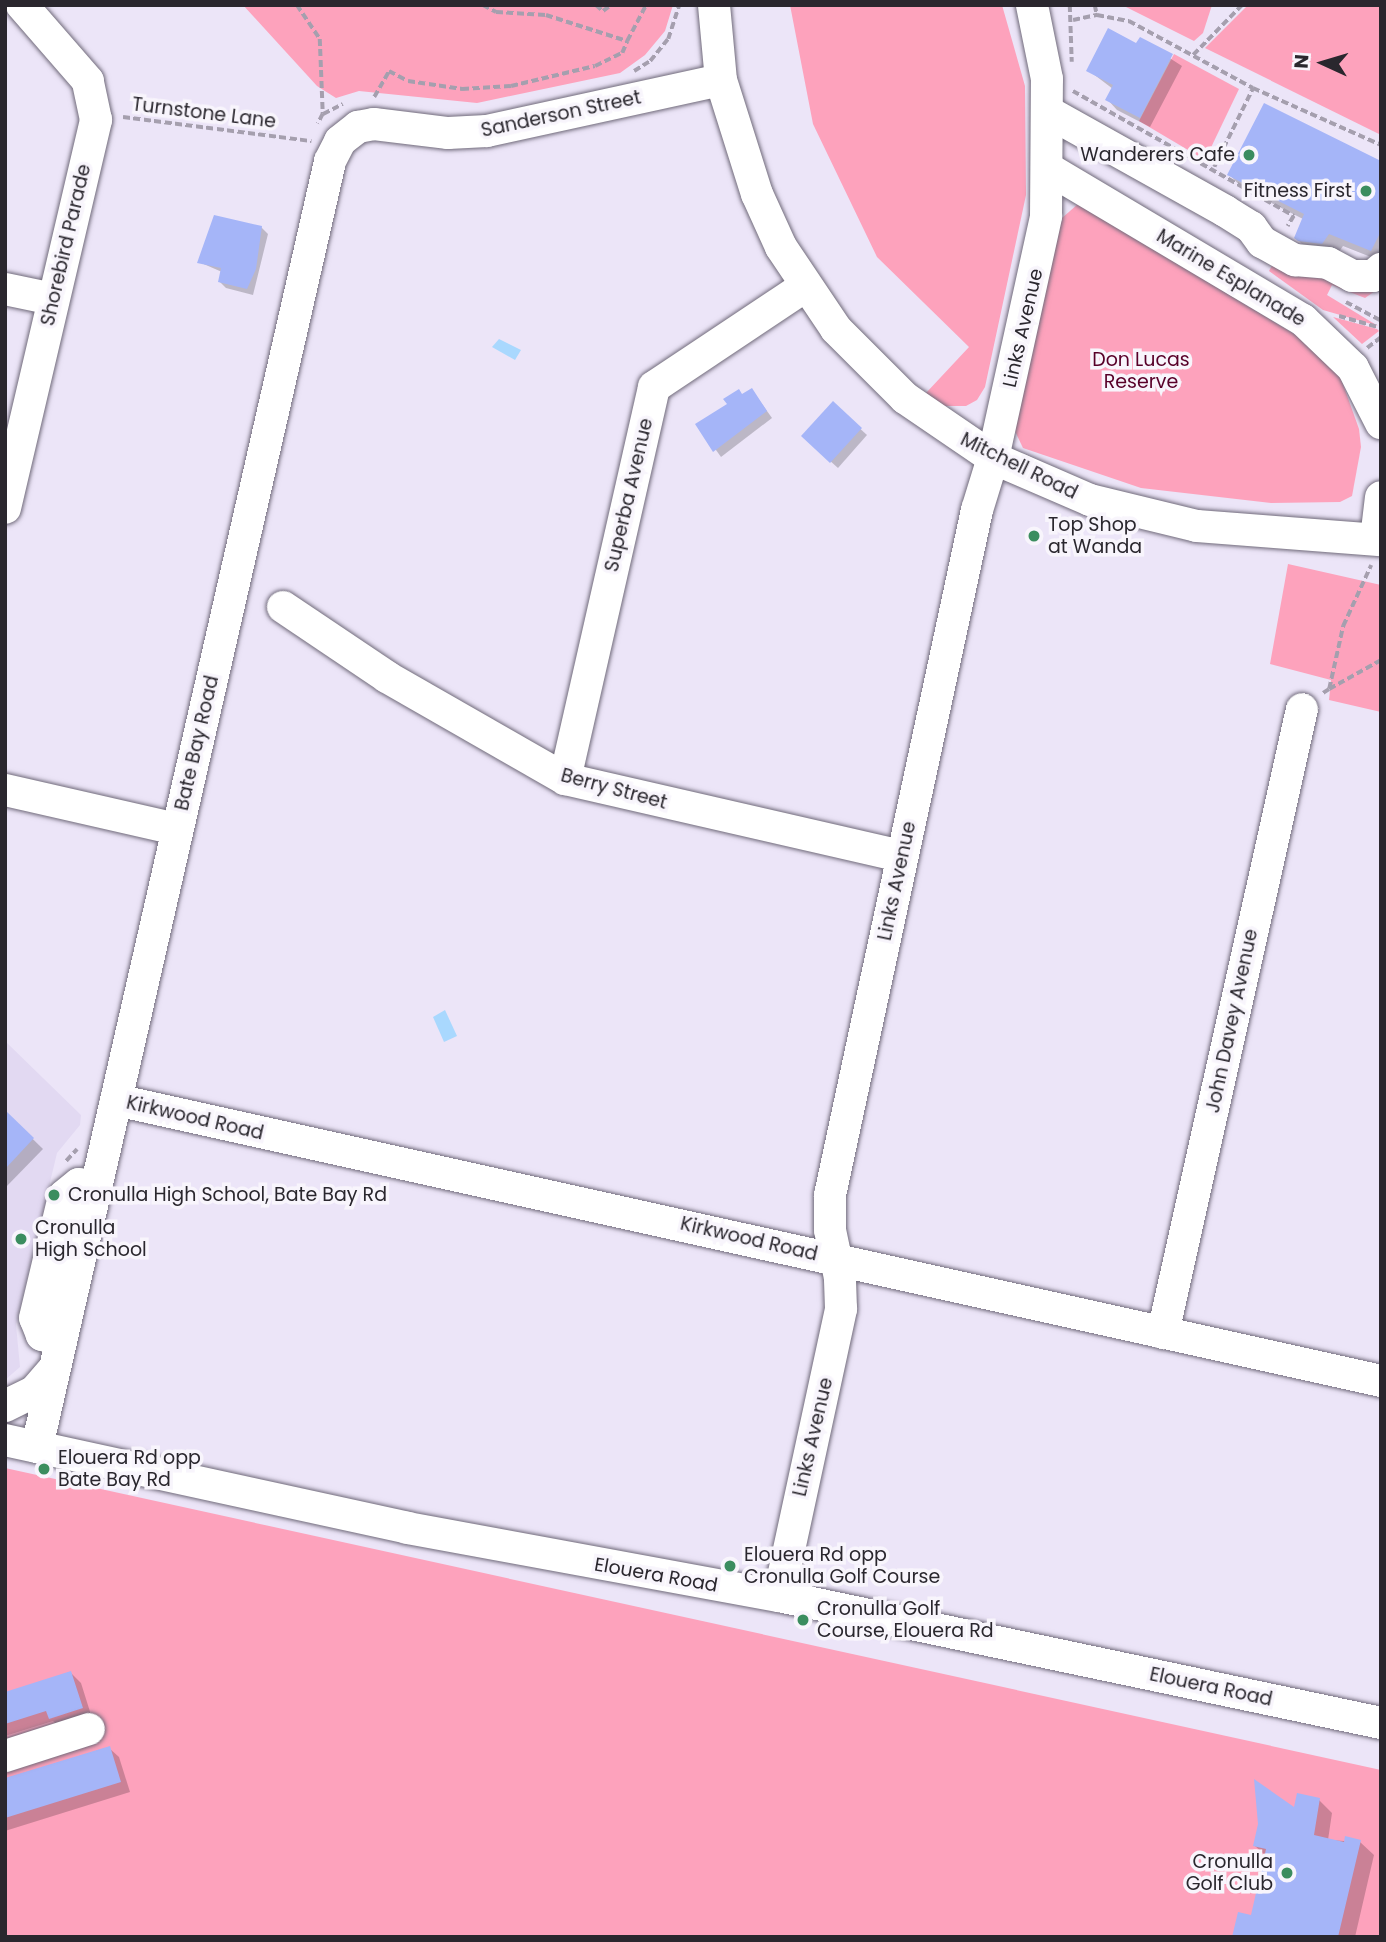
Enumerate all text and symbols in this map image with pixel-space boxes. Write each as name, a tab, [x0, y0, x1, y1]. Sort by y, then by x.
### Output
north arrow	[1288, 28, 1358, 98]
text: N	[1288, 53, 1316, 70]
street label: Sanderson Street	[479, 86, 643, 142]
street label: Turnstone Lane	[131, 93, 277, 133]
place label: Wanderers Cafe	[1080, 144, 1235, 166]
marker: Wanderers Cafe	[1241, 147, 1257, 163]
street label: Shorebird Parade	[36, 162, 96, 328]
place label: Fitness First	[1244, 180, 1352, 202]
marker: Fitness First	[1358, 183, 1374, 199]
street label: Marine Esplanade	[1152, 225, 1310, 331]
street label: Links Avenue	[998, 266, 1048, 390]
park label: Don Lucas Reserve	[1092, 349, 1190, 393]
street label: Superba Avenue	[600, 416, 658, 574]
street label: Mitchell Road	[957, 428, 1081, 504]
place label: Top Shop at Wanda	[1048, 514, 1142, 558]
marker: Top Shop at Wanda	[1026, 528, 1042, 544]
street label: Bate Bay Road	[170, 673, 224, 813]
street label: Berry Street	[558, 764, 670, 814]
street label: Links Avenue	[873, 819, 921, 943]
street label: John Davey Avenue	[1201, 927, 1263, 1115]
street label: Kirkwood Road	[124, 1091, 266, 1145]
place label: Cronulla High School, Bate Bay Rd	[68, 1184, 387, 1206]
marker: Cronulla High School, Bate Bay Rd	[46, 1187, 62, 1203]
street label: Kirkwood Road	[678, 1212, 820, 1266]
place label: Cronulla High School	[35, 1217, 147, 1261]
marker: Cronulla High School	[13, 1231, 29, 1247]
street label: Links Avenue	[788, 1375, 838, 1499]
place label: Elouera Rd opp Bate Bay Rd	[58, 1447, 201, 1491]
marker: Elouera Rd opp Bate Bay Rd	[36, 1461, 52, 1477]
place label: Elouera Rd opp Cronulla Golf Course	[744, 1544, 940, 1588]
street label: Elouera Road	[593, 1553, 719, 1597]
marker: Elouera Rd opp Cronulla Golf Course	[722, 1558, 738, 1574]
place label: Cronulla Golf Course, Elouera Rd	[817, 1598, 994, 1642]
marker: Cronulla Golf Course, Elouera Rd	[795, 1612, 811, 1628]
street label: Elouera Road	[1148, 1663, 1274, 1711]
place label: Cronulla Golf Club	[1186, 1851, 1273, 1895]
marker: Cronulla Golf Club	[1279, 1865, 1295, 1881]

